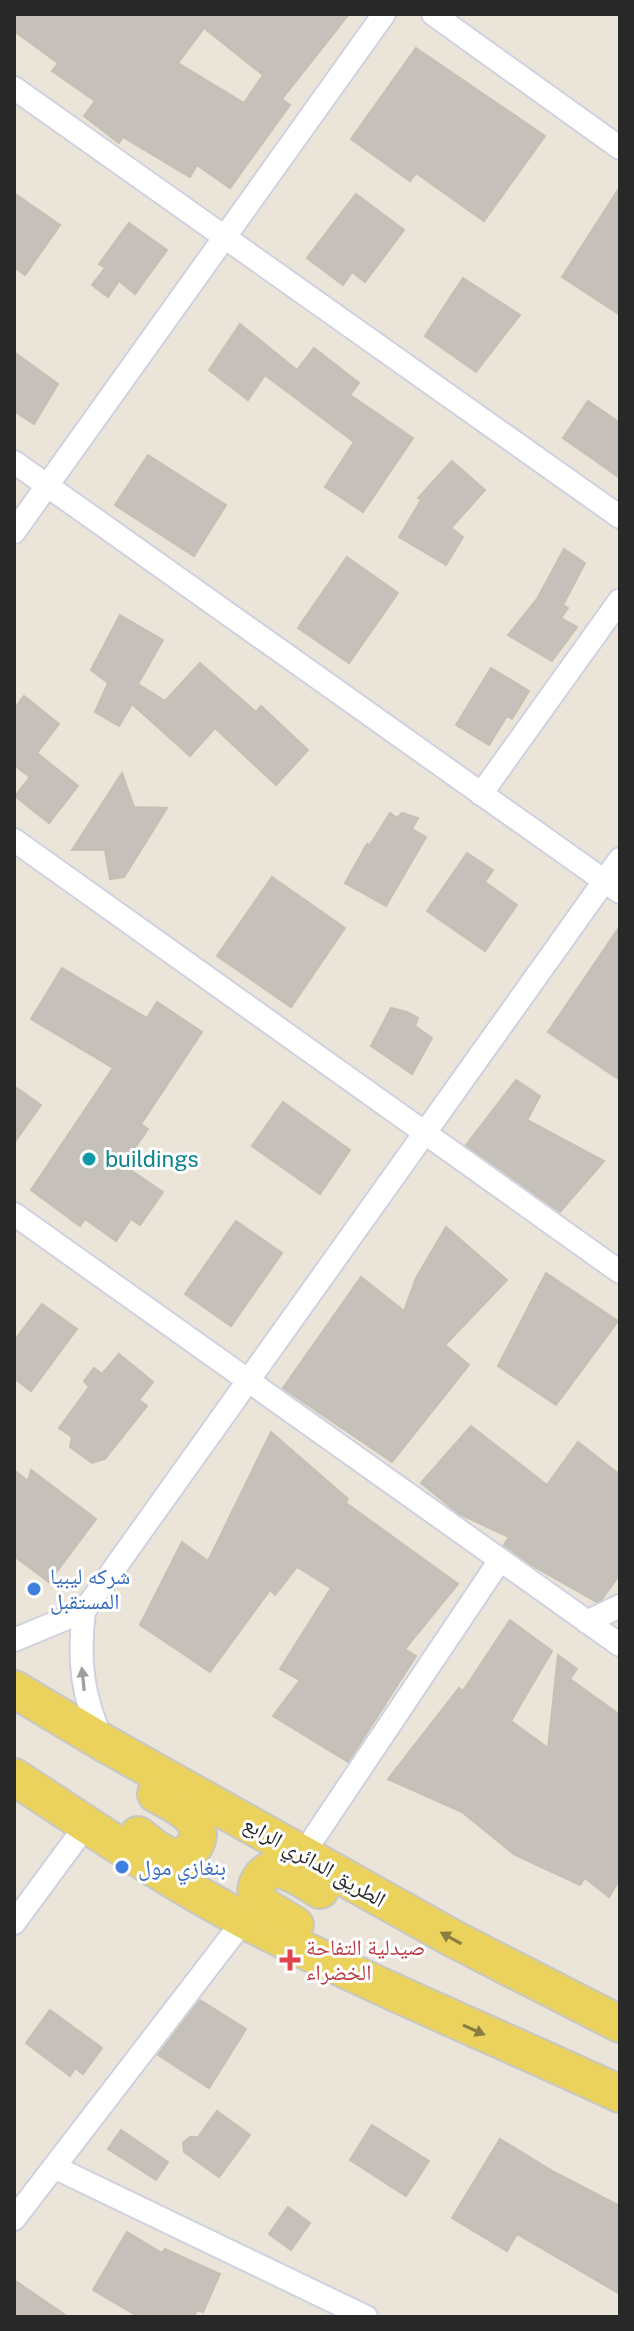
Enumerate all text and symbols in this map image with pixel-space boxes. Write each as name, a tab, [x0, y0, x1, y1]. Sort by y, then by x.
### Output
place label: buildings	[105, 1146, 199, 1172]
marker: buildings	[80, 1150, 98, 1168]
place label: شركه ليبيا المستقبل	[50, 1563, 130, 1615]
marker: شركه ليبيا المستقبل	[25, 1580, 43, 1598]
one-way arrow	[77, 1666, 90, 1691]
street label: الطريق الدائري الرابع	[237, 1810, 391, 1916]
place label: بنغازي مول	[138, 1854, 226, 1885]
marker: بنغازي مول	[113, 1858, 131, 1876]
one-way arrow	[440, 1931, 462, 1945]
place label: صيدلية التفاحة الخضراء	[306, 1934, 425, 1985]
marker: صيدلية التفاحة الخضراء	[281, 1951, 299, 1969]
one-way arrow	[462, 2023, 486, 2037]

